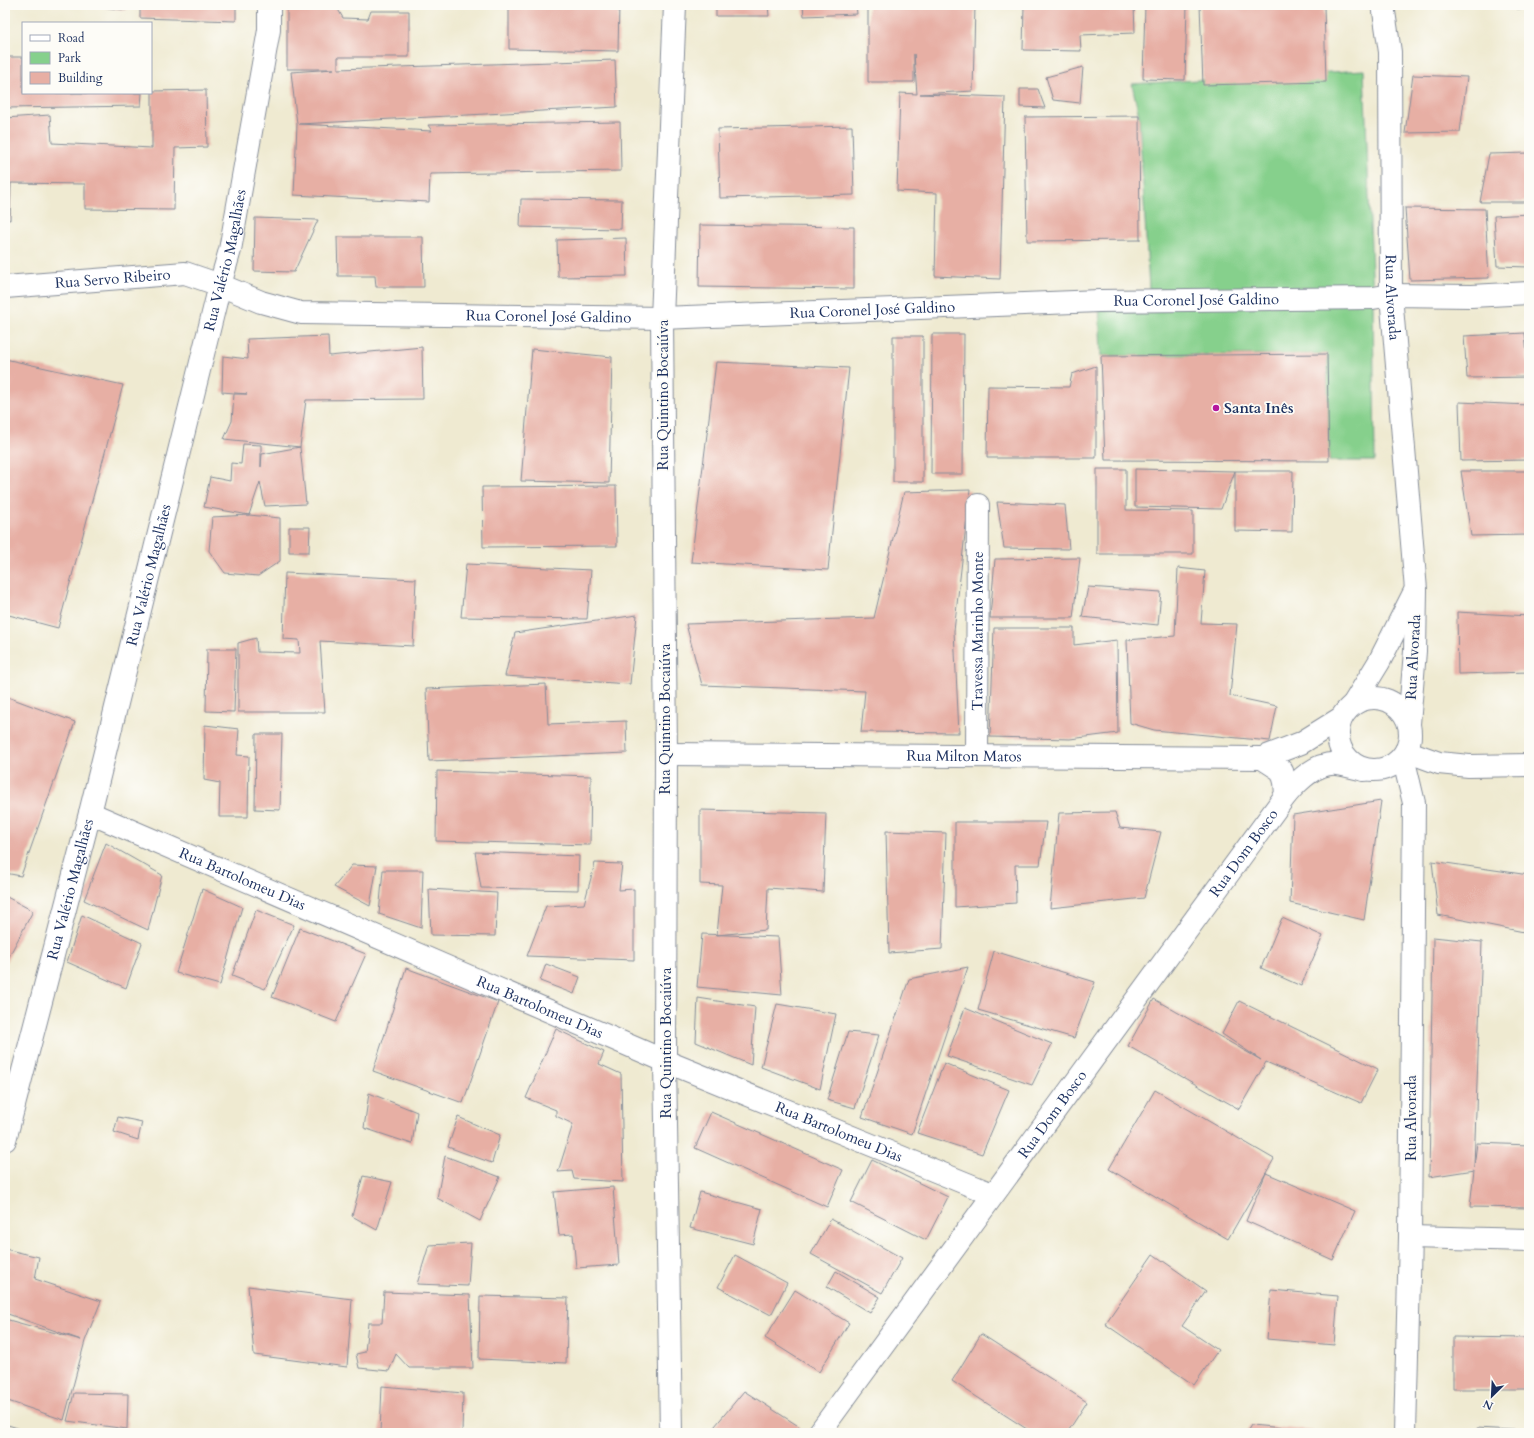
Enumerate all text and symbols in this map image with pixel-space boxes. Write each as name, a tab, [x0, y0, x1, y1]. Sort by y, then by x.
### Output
legend	[22, 22, 152, 94]
text: Road	[58, 30, 85, 46]
text: Park	[58, 50, 82, 66]
text: Building	[58, 70, 103, 86]
street label: Rua Valério Magalhães	[199, 188, 251, 333]
street label: Rua Alvorada	[1381, 255, 1405, 342]
street label: Rua Servo Ribeiro	[54, 264, 171, 293]
street label: Rua Coronel José Galdino	[1113, 289, 1279, 311]
street label: Rua Coronel José Galdino	[789, 297, 956, 323]
street label: Rua Coronel José Galdino	[466, 305, 632, 328]
street label: Rua Quintino Bocaiúva	[653, 319, 673, 470]
place label: Santa Inês	[1224, 398, 1294, 418]
marker: Santa Inês	[1211, 403, 1221, 413]
street label: Rua Valério Magalhães	[122, 502, 176, 648]
street label: Travessa Marinho Monte	[967, 551, 988, 711]
street label: Rua Alvorada	[1401, 613, 1425, 700]
street label: Rua Quintino Bocaiúva	[655, 643, 675, 794]
street label: Rua Milton Matos	[906, 746, 1022, 766]
street label: Rua Dom Bosco	[1205, 805, 1283, 901]
street label: Rua Valério Magalhães	[42, 817, 98, 962]
street label: Rua Bartolomeu Dias	[176, 843, 309, 915]
street label: Rua Quintino Bocaiúva	[656, 967, 676, 1118]
street label: Rua Bartolomeu Dias	[474, 971, 606, 1043]
street label: Rua Dom Bosco	[1013, 1066, 1091, 1162]
street label: Rua Alvorada	[1401, 1075, 1421, 1161]
street label: Rua Bartolomeu Dias	[772, 1097, 906, 1167]
north arrow	[1472, 1376, 1512, 1416]
text: N	[1480, 1396, 1496, 1413]

